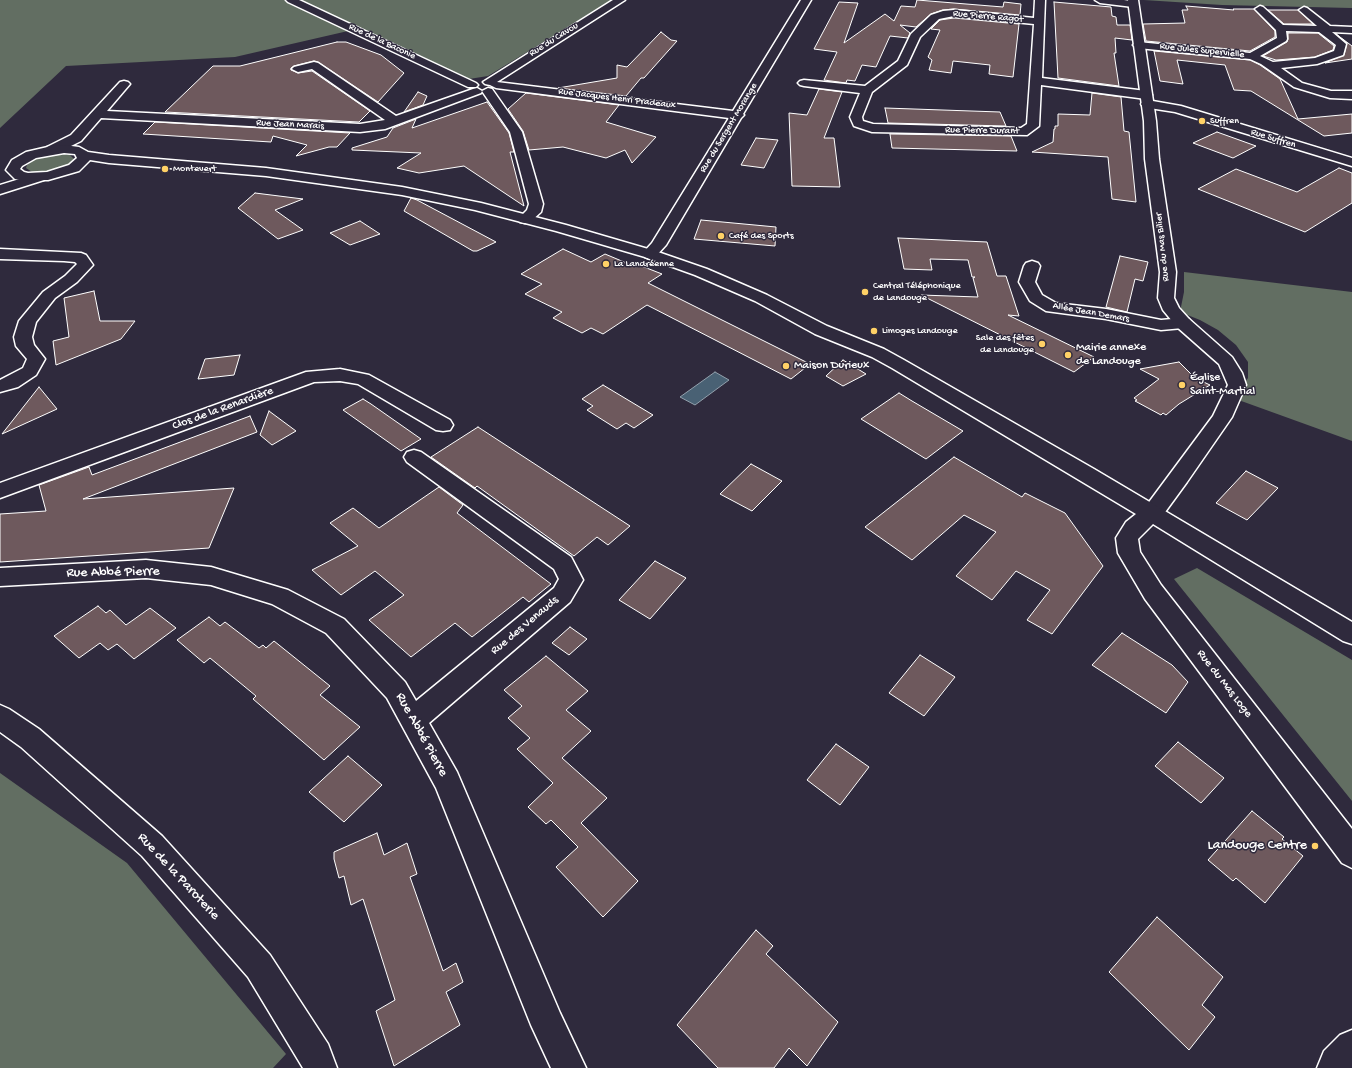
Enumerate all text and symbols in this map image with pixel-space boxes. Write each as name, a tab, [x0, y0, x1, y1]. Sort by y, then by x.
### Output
street label: Rue Pierre Ragot	[952, 8, 1024, 26]
street label: Rue du Cavou	[527, 20, 581, 60]
street label: Rue de la Baconie	[347, 21, 417, 63]
street label: Rue Jules Supervielle	[1159, 41, 1245, 61]
street label: Rue du Sergent Morange	[697, 81, 761, 175]
street label: Rue Jacques Henri Pradeaux	[557, 86, 677, 112]
place label: Suffren	[1210, 115, 1239, 127]
marker: Suffren	[1197, 116, 1207, 126]
street label: Rue Jean Marais	[256, 117, 324, 133]
street label: Rue Pierre Durant	[945, 124, 1019, 138]
street label: Rue Suffren	[1249, 126, 1297, 152]
place label: Montevert	[173, 163, 216, 175]
marker: Montevert	[160, 164, 170, 174]
street label: Rue du Mas Bilier	[1153, 212, 1173, 282]
place label: Café des Sports	[729, 230, 794, 242]
marker: Café des Sports	[716, 231, 726, 241]
place label: La Landréenne	[614, 258, 674, 270]
marker: La Landréenne	[601, 259, 611, 269]
place label: Central Téléphonique de Landouge	[873, 280, 961, 304]
marker: Central Téléphonique de Landouge	[860, 287, 870, 297]
street label: Allée Jean Demars	[1052, 300, 1130, 326]
place label: Limoges Landouge	[882, 325, 958, 337]
marker: Limoges Landouge	[869, 326, 879, 336]
place label: Sale des fêtes de Landouge	[976, 332, 1034, 356]
marker: Sale des fêtes de Landouge	[1037, 339, 1047, 349]
place label: Mairie annexe de Landouge	[1076, 341, 1146, 369]
marker: Mairie annexe de Landouge	[1063, 350, 1073, 360]
place label: Maison Durieux	[794, 359, 869, 373]
marker: Maison Durieux	[781, 361, 791, 371]
place label: Église Saint-Martial	[1190, 371, 1255, 399]
marker: Église Saint-Martial	[1177, 380, 1187, 390]
street label: Clos de la Renardière	[171, 384, 275, 434]
street label: Rue Abbé Pierre	[66, 564, 160, 582]
street label: Rue des Venauds	[488, 594, 562, 658]
street label: Rue du Mas Loge	[1193, 647, 1255, 721]
street label: Rue Abbé Pierre	[391, 690, 451, 780]
street label: Rue de la Paroterie	[133, 830, 223, 924]
place label: Landouge Centre	[1208, 838, 1307, 854]
marker: Landouge Centre	[1310, 841, 1320, 851]

